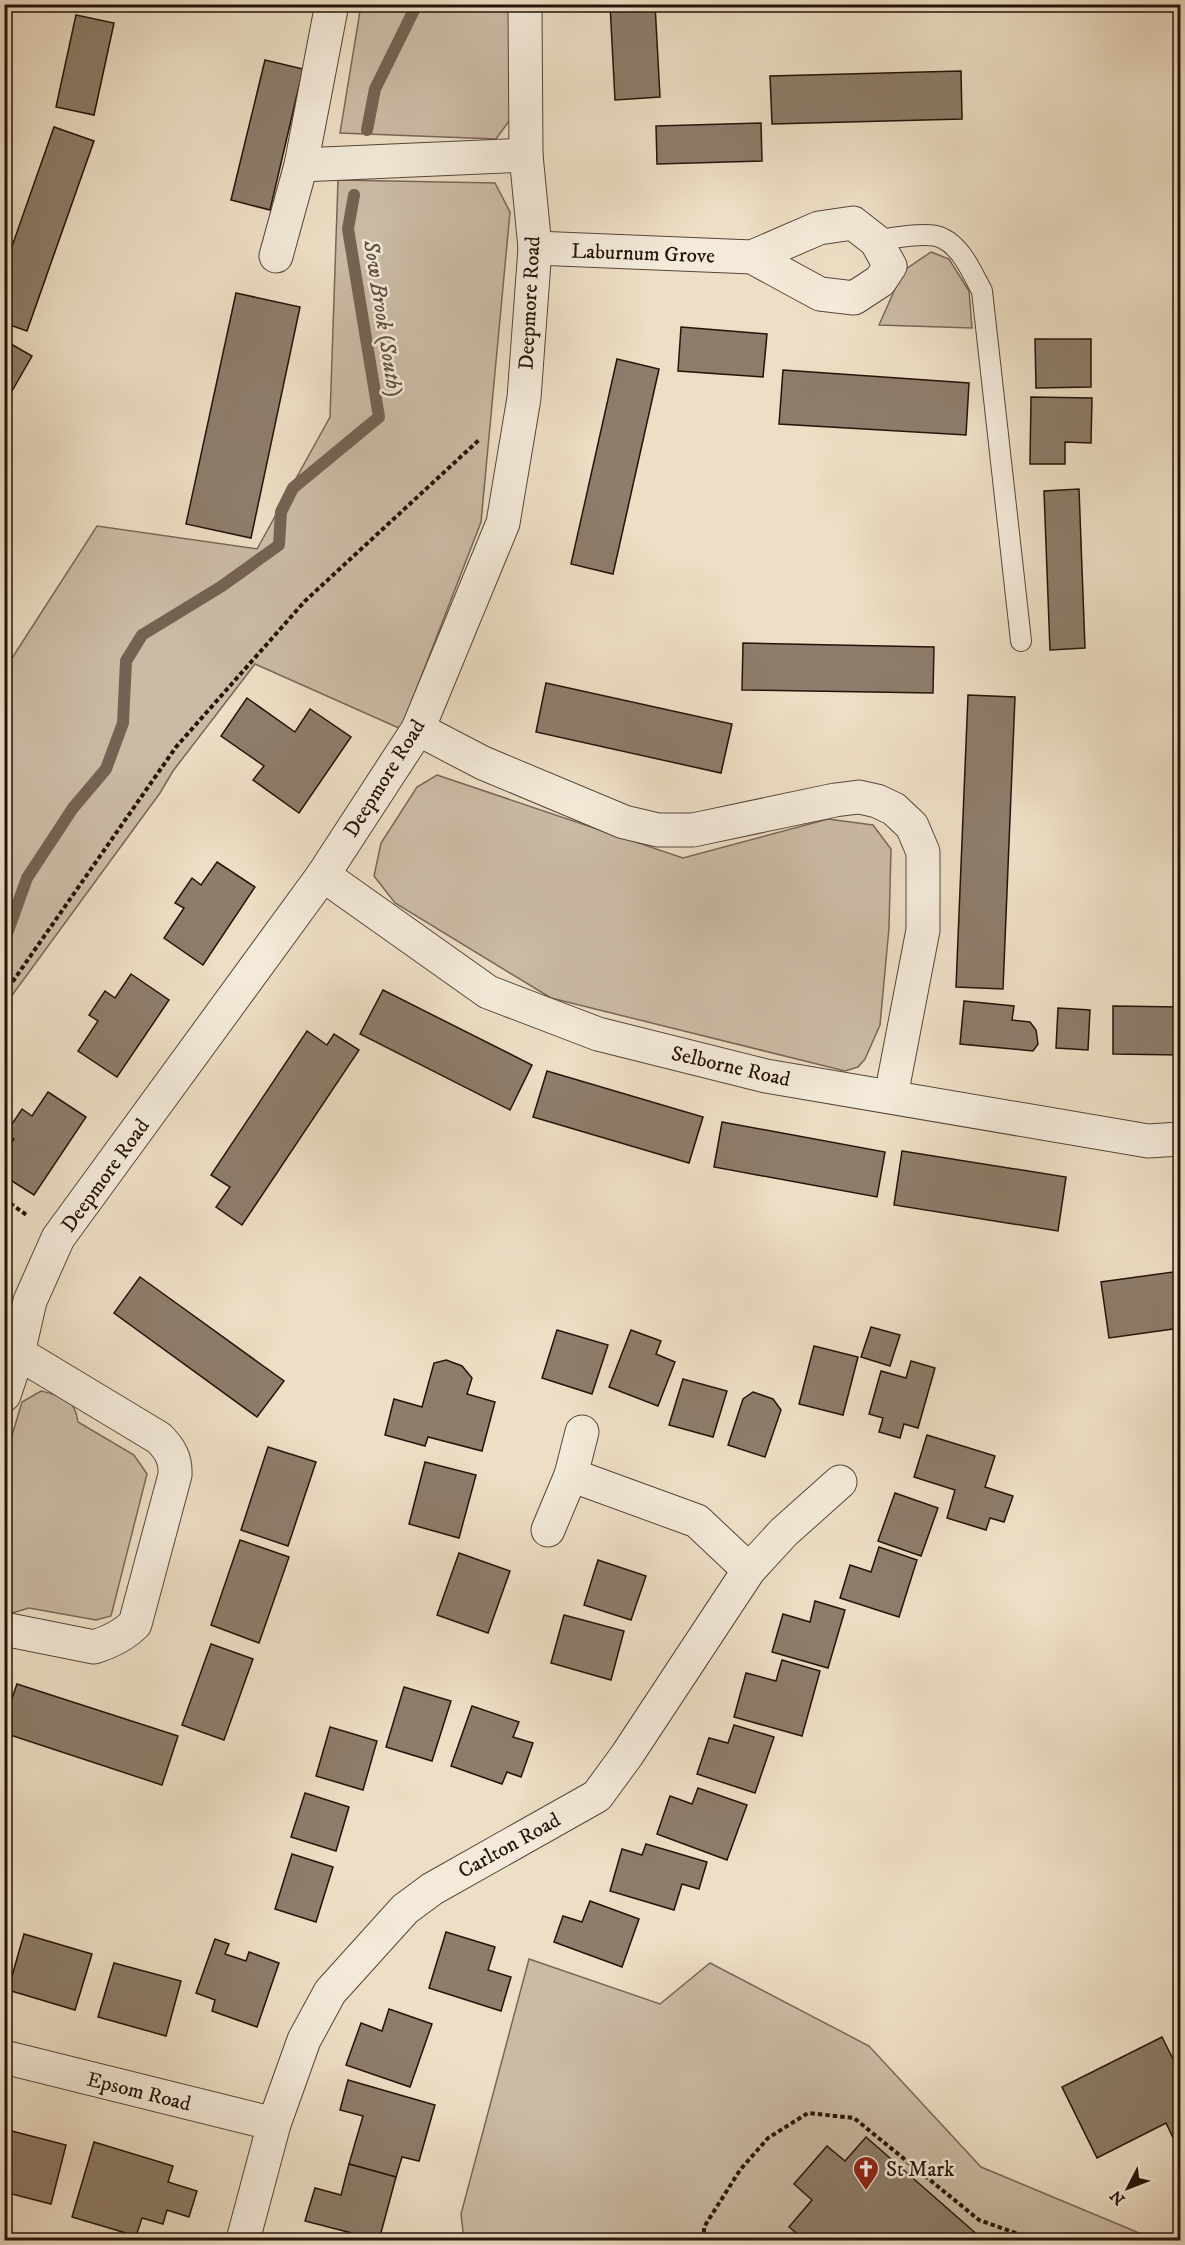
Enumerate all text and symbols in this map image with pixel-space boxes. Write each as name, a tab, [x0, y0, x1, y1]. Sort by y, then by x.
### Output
street label: Deepmore Road	[514, 235, 547, 371]
water label: Sow Brook (South)	[357, 237, 408, 398]
street label: Laburnum Grove	[571, 238, 716, 270]
street label: Deepmore Road	[338, 714, 432, 842]
street label: Selborne Road	[669, 1041, 793, 1093]
street label: Deepmore Road	[56, 1113, 156, 1237]
street label: Carlton Road	[454, 1807, 566, 1885]
street label: Epsom Road	[84, 2066, 194, 2118]
church icon: St Mark	[851, 2154, 881, 2192]
place label: St Mark	[886, 2157, 955, 2183]
north arrow	[1098, 2158, 1158, 2218]
text: N	[1106, 2186, 1129, 2209]

